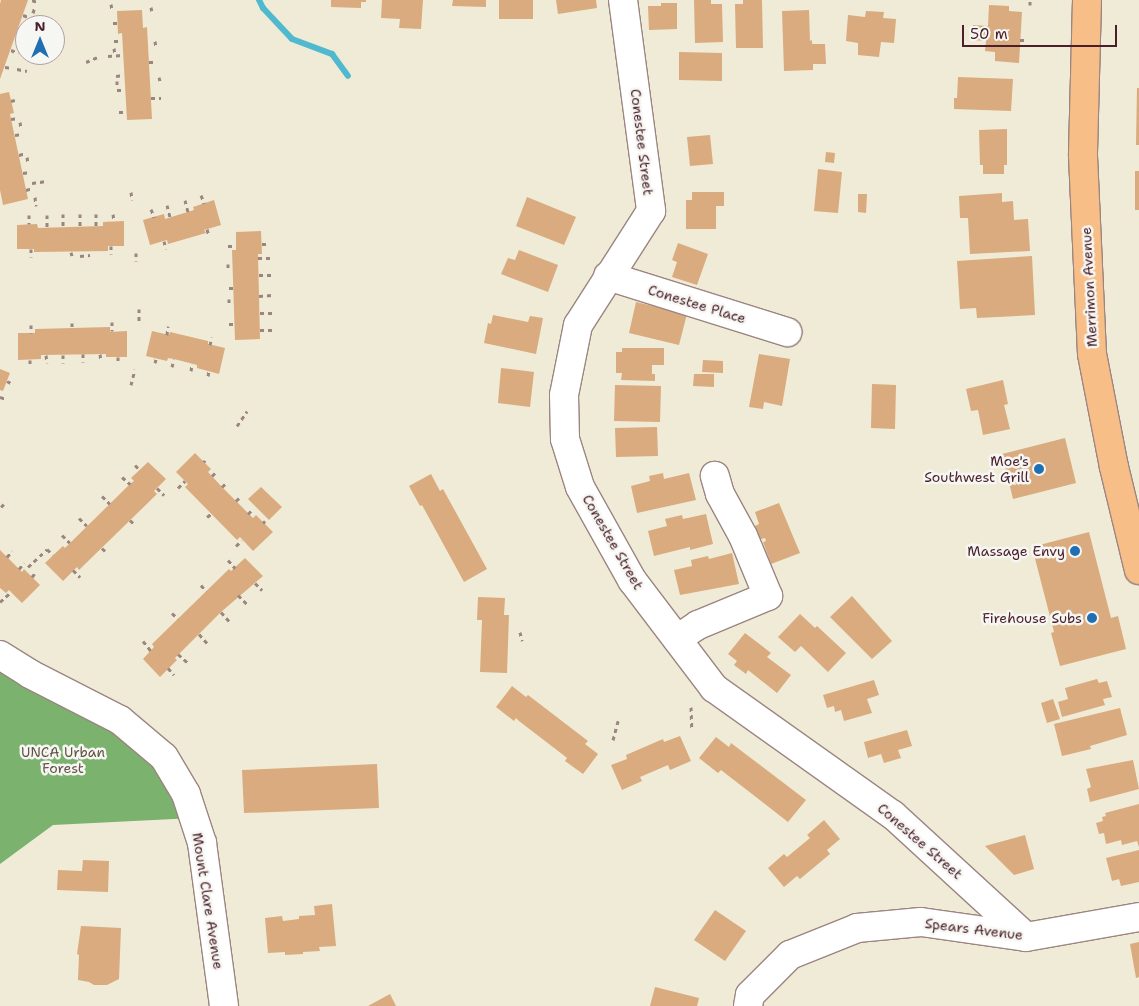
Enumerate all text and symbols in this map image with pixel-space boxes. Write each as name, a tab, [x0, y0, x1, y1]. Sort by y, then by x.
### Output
north arrow	[15, 15, 65, 65]
scale bar	[964, 15, 1119, 47]
text: N	[34, 17, 46, 35]
text: 50 m	[970, 24, 1008, 44]
street label: Conestee Street	[627, 88, 657, 196]
street label: Merrimon Avenue	[1077, 227, 1101, 347]
street label: Conestee Place	[646, 281, 748, 327]
place label: Moe's Southwest Grill	[924, 453, 1029, 486]
marker: Moe's Southwest Grill	[1033, 463, 1045, 475]
street label: Conestee Street	[579, 491, 647, 593]
place label: Massage Envy	[967, 543, 1065, 559]
marker: Massage Envy	[1069, 545, 1081, 557]
place label: Firehouse Subs	[982, 610, 1082, 626]
marker: Firehouse Subs	[1086, 612, 1098, 624]
park label: UNCA Urban Forest	[21, 744, 105, 776]
street label: Conestee Street	[874, 800, 966, 882]
street label: Mount Clare Avenue	[189, 831, 227, 971]
street label: Spears Avenue	[924, 915, 1024, 943]

